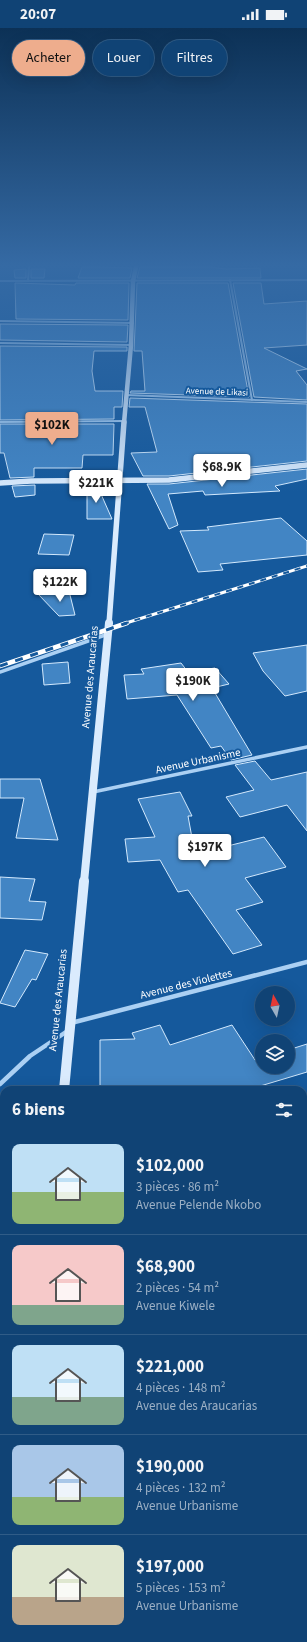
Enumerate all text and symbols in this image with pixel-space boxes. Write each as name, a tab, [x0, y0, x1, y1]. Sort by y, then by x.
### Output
text: 20:07	[20, 4, 56, 25]
chip: Acheter	[12, 40, 85, 76]
chip: Louer	[93, 40, 154, 76]
chip: Filtres	[162, 40, 227, 76]
street label: Avenue de Likasi	[186, 384, 248, 400]
pin: $102K	[24, 412, 80, 446]
text: $102K	[34, 416, 70, 434]
pin: $68.9K	[189, 454, 255, 488]
text: $68.9K	[202, 458, 242, 476]
pin: $221K	[68, 470, 124, 504]
text: $221K	[78, 474, 114, 492]
pin: $122K	[32, 569, 88, 603]
text: $122K	[42, 573, 78, 591]
street label: Avenue des Araucarias	[78, 625, 102, 729]
pin: $190K	[165, 668, 221, 702]
text: $190K	[175, 672, 211, 690]
street label: Avenue Urbanisme	[154, 745, 242, 777]
pin: $197K	[177, 834, 233, 868]
text: $197K	[187, 838, 223, 856]
street label: Avenue des Araucarias	[45, 948, 71, 1052]
street label: Avenue des Violettes	[139, 965, 234, 1003]
north arrow	[255, 986, 295, 1026]
map controls	[255, 986, 295, 1074]
button: layers	[255, 1034, 295, 1074]
text: 6 biens	[12, 1098, 65, 1122]
icon: filters	[273, 1099, 295, 1121]
text: $102,000	[136, 1154, 204, 1178]
icon: home	[44, 1160, 92, 1208]
text: 3 pièces · 86 m²	[136, 1178, 219, 1196]
text: Avenue Pelende Nkobo	[136, 1196, 261, 1214]
text: $68,900	[136, 1255, 195, 1279]
icon: home	[44, 1261, 92, 1309]
text: 2 pièces · 54 m²	[136, 1279, 219, 1297]
text: Avenue Kiwele	[136, 1297, 215, 1315]
text: $221,000	[136, 1355, 204, 1379]
icon: home	[44, 1361, 92, 1409]
text: 4 pièces · 148 m²	[136, 1379, 225, 1397]
text: Avenue des Araucarias	[136, 1397, 257, 1415]
text: $190,000	[136, 1455, 204, 1479]
icon: home	[44, 1461, 92, 1509]
text: 4 pièces · 132 m²	[136, 1479, 225, 1497]
text: Avenue Urbanisme	[136, 1497, 238, 1515]
text: $197,000	[136, 1555, 204, 1579]
icon: home	[44, 1561, 92, 1609]
text: 5 pièces · 153 m²	[136, 1579, 225, 1597]
text: Avenue Urbanisme	[136, 1597, 238, 1615]

